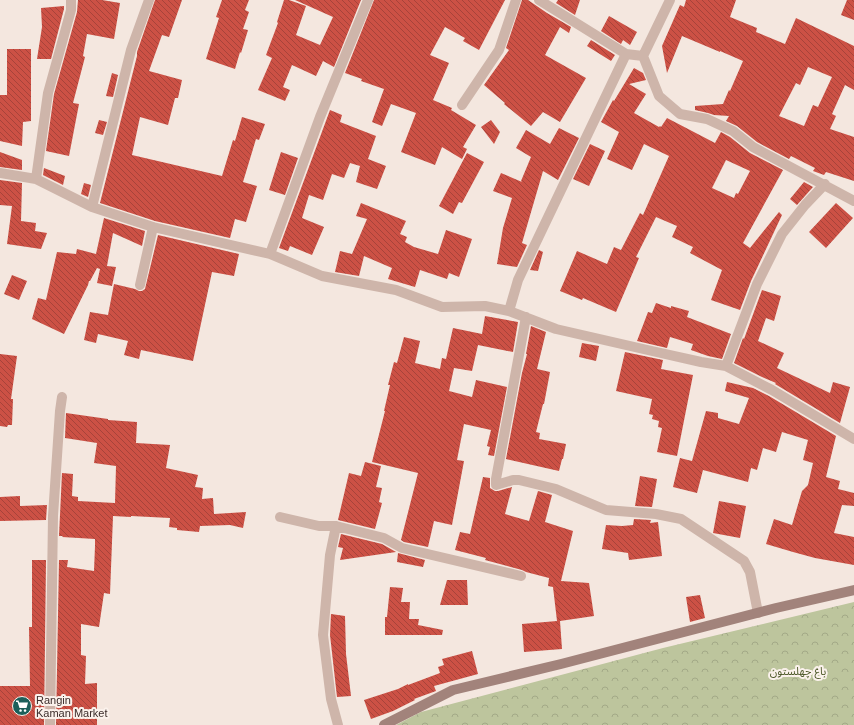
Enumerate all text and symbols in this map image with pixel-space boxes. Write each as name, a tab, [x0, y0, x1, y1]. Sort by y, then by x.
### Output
park label: باغ چهلستون	[770, 665, 826, 679]
place label: Rangin Kaman Market	[36, 694, 108, 719]
supermarket icon: Rangin Kaman Market	[11, 695, 33, 717]

